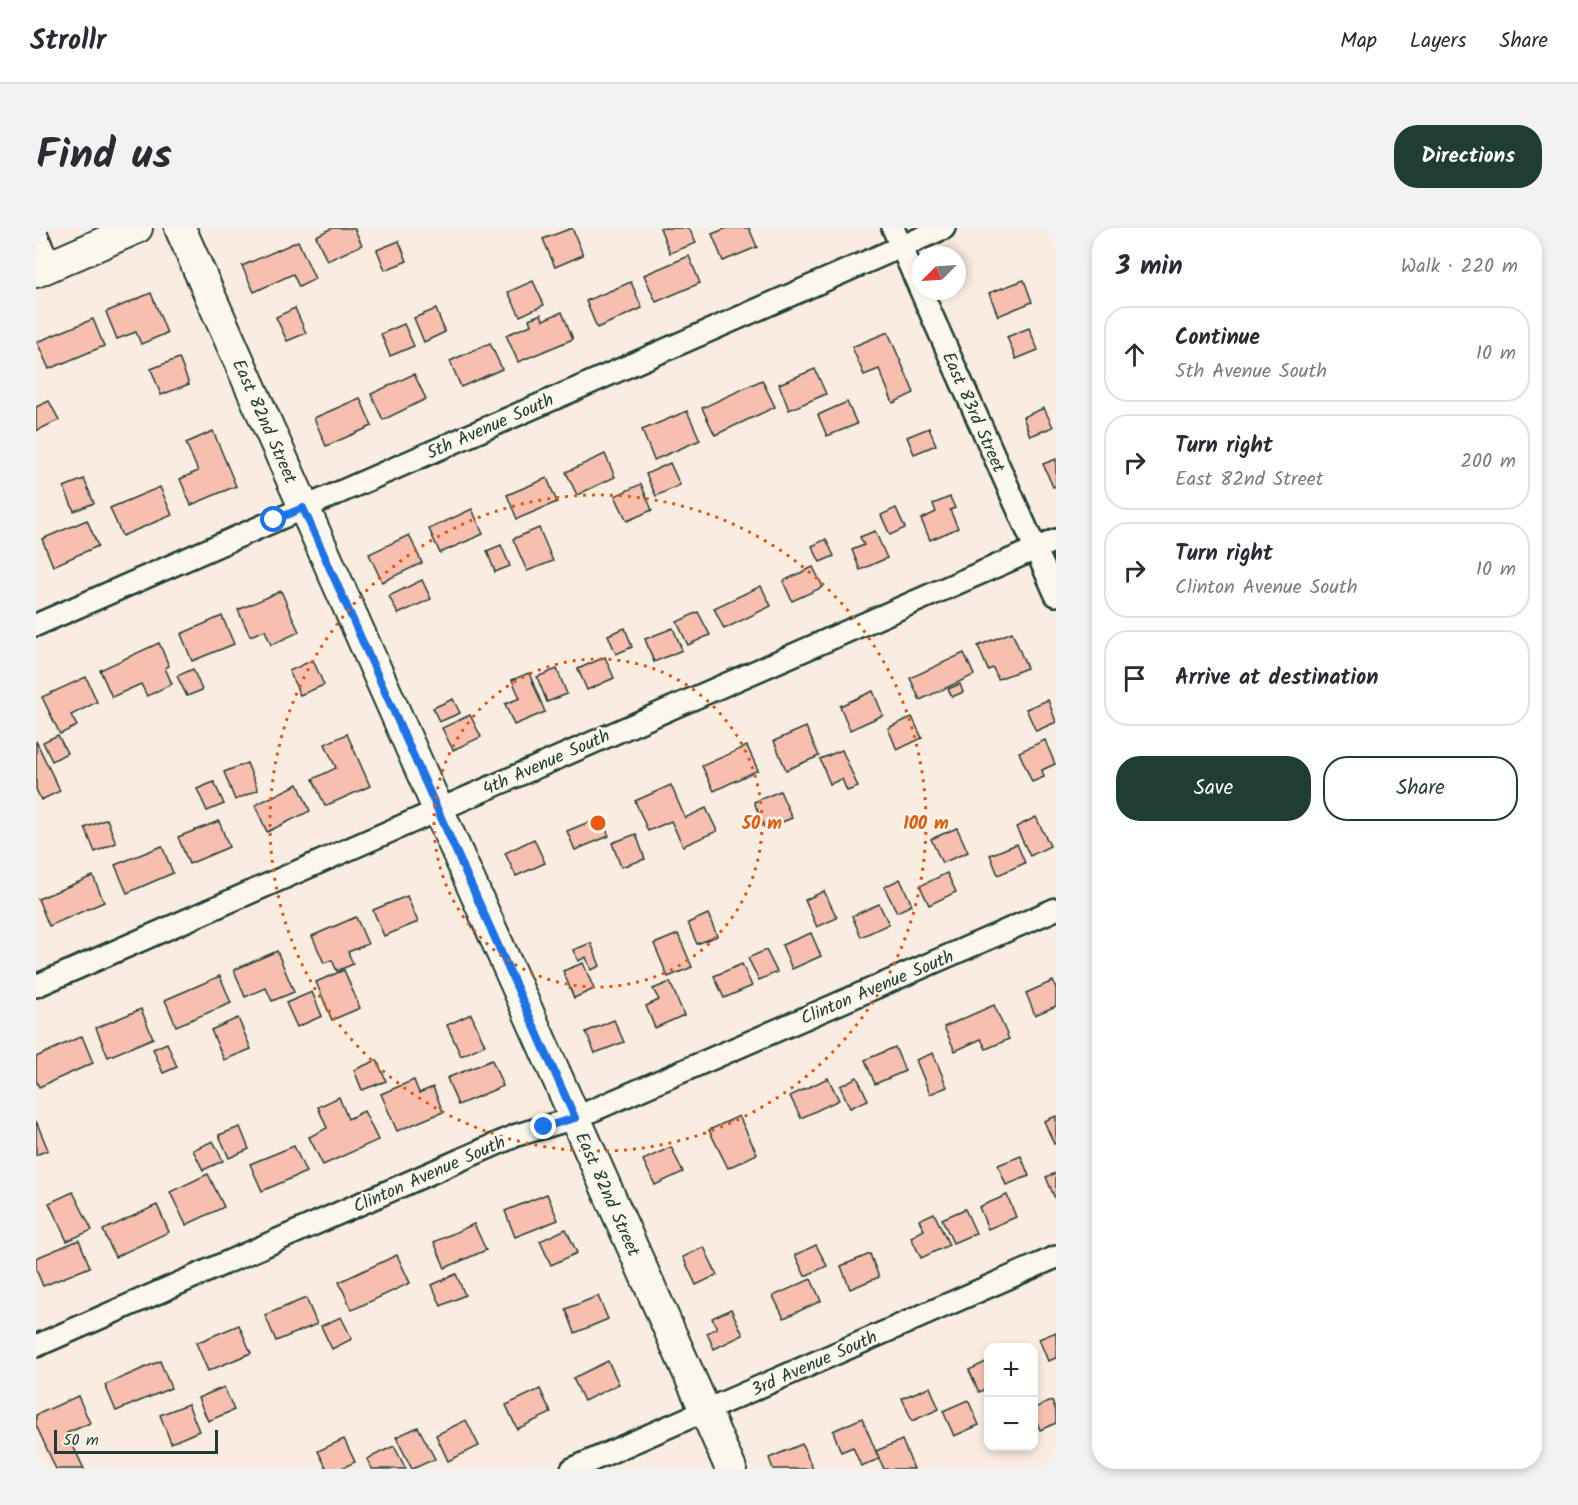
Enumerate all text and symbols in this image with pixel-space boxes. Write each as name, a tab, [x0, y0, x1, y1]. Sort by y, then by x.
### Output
text: Strollr	[30, 19, 106, 64]
text: Map	[1340, 25, 1377, 58]
text: Layers	[1410, 25, 1466, 58]
text: Share	[1499, 25, 1548, 58]
text: Find us	[36, 123, 172, 190]
button: Directions	[1394, 125, 1542, 188]
north arrow	[912, 246, 966, 300]
text: 3 min	[1116, 246, 1183, 288]
text: Walk · 220 m	[1401, 251, 1518, 283]
text: Continue	[1175, 321, 1260, 356]
icon: ahead	[1118, 338, 1151, 371]
text: 10 m	[1476, 338, 1516, 370]
street label: East 83rd Street	[933, 347, 1013, 479]
street label: East 82nd Street	[223, 355, 304, 489]
text: 5th Avenue South	[1175, 356, 1327, 388]
street label: 5th Avenue South	[422, 386, 559, 468]
text: Turn right	[1175, 429, 1273, 464]
icon: right	[1118, 446, 1151, 479]
text: 200 m	[1460, 446, 1516, 478]
text: East 82nd Street	[1175, 464, 1323, 496]
route start	[260, 506, 286, 532]
text: Turn right	[1175, 537, 1273, 572]
icon: right	[1118, 554, 1151, 587]
text: 10 m	[1476, 554, 1516, 586]
text: Clinton Avenue South	[1175, 572, 1357, 604]
text: Arrive at destination	[1175, 661, 1378, 696]
icon: arrive	[1118, 662, 1151, 695]
street label: 4th Avenue South	[478, 722, 615, 804]
button: Save	[1116, 756, 1311, 821]
button: Share	[1323, 756, 1518, 821]
text: 50 m	[741, 810, 782, 839]
text: 100 m	[903, 810, 949, 839]
centre of rings	[588, 813, 608, 833]
street label: Clinton Avenue South	[796, 943, 959, 1034]
route end	[530, 1113, 556, 1139]
street label: East 82nd Street	[566, 1128, 647, 1262]
street label: Clinton Avenue South	[349, 1129, 511, 1222]
street label: 3rd Avenue South	[747, 1324, 882, 1405]
map controls	[984, 1343, 1038, 1451]
button: +	[984, 1343, 1038, 1397]
button: −	[984, 1397, 1038, 1451]
scale bar	[54, 1427, 218, 1454]
text: 50 m	[63, 1428, 99, 1453]

